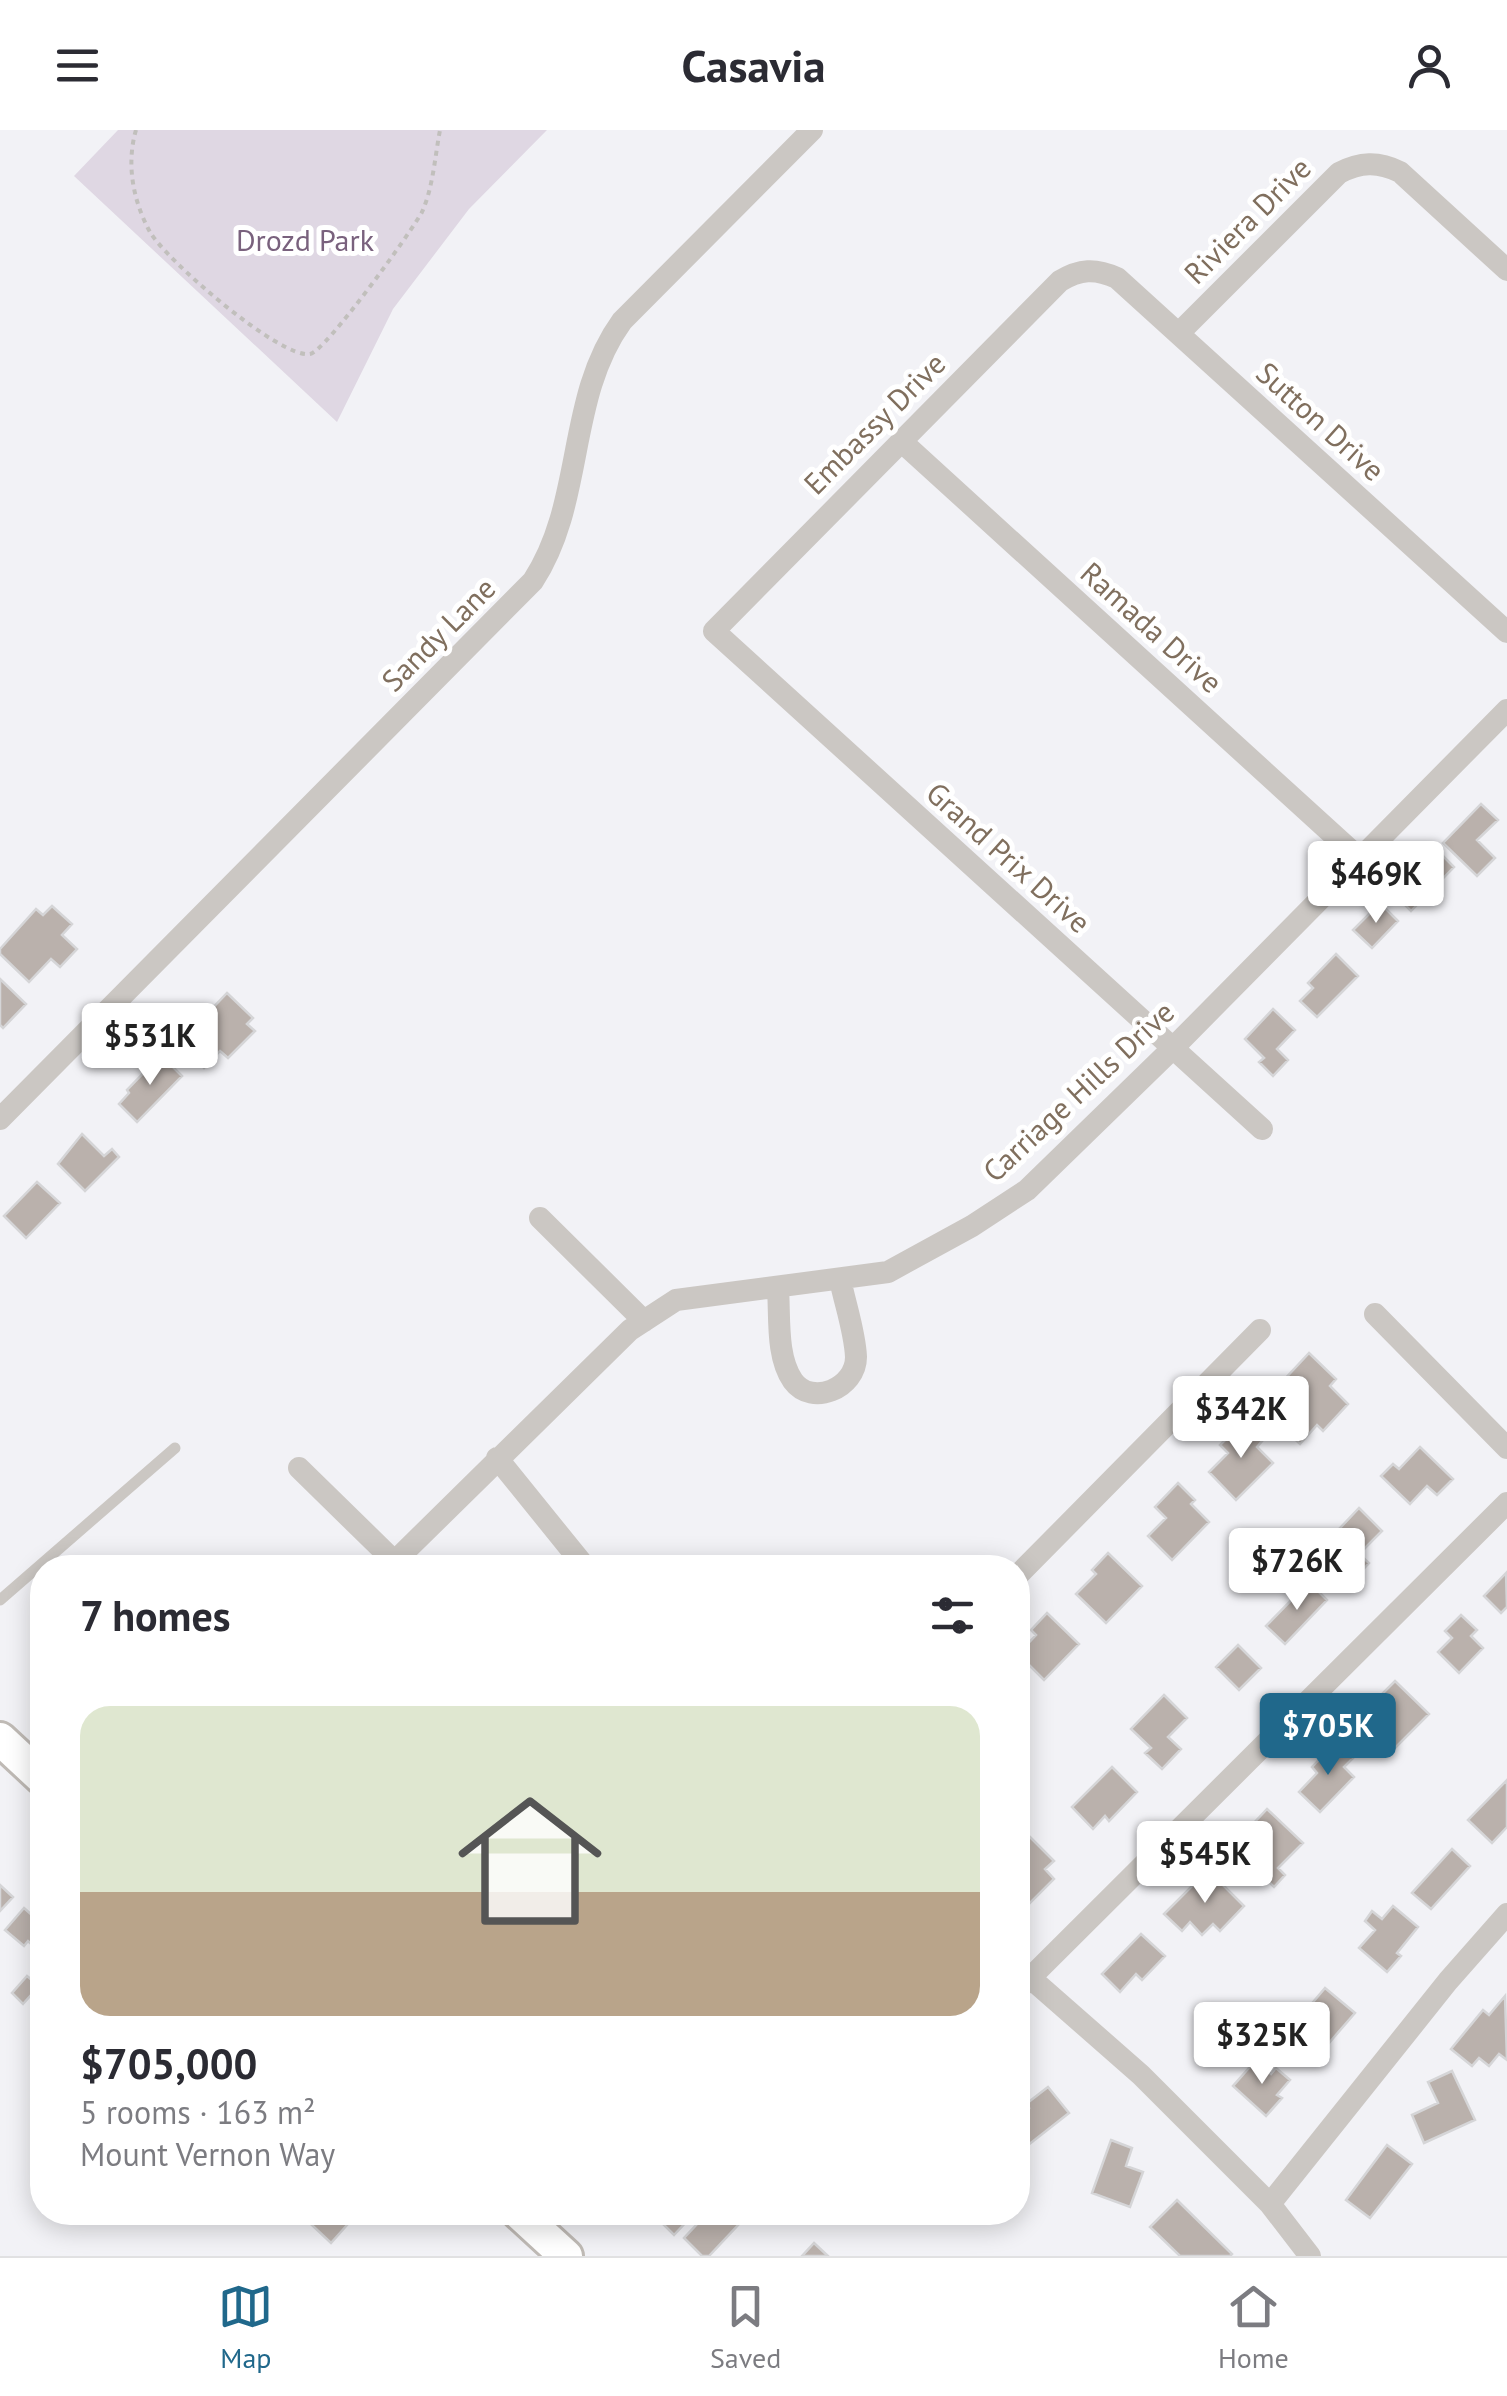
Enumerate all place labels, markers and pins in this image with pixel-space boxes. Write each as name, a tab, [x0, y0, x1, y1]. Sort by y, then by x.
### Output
pin: $469K	[1306, 841, 1446, 926]
pin: $531K	[80, 1003, 220, 1088]
pin: $342K	[1171, 1376, 1311, 1461]
pin: $726K	[1227, 1528, 1367, 1613]
pin: $705K	[1258, 1693, 1398, 1778]
pin: $545K	[1135, 1821, 1275, 1906]
pin: $325K	[1192, 2002, 1332, 2087]

